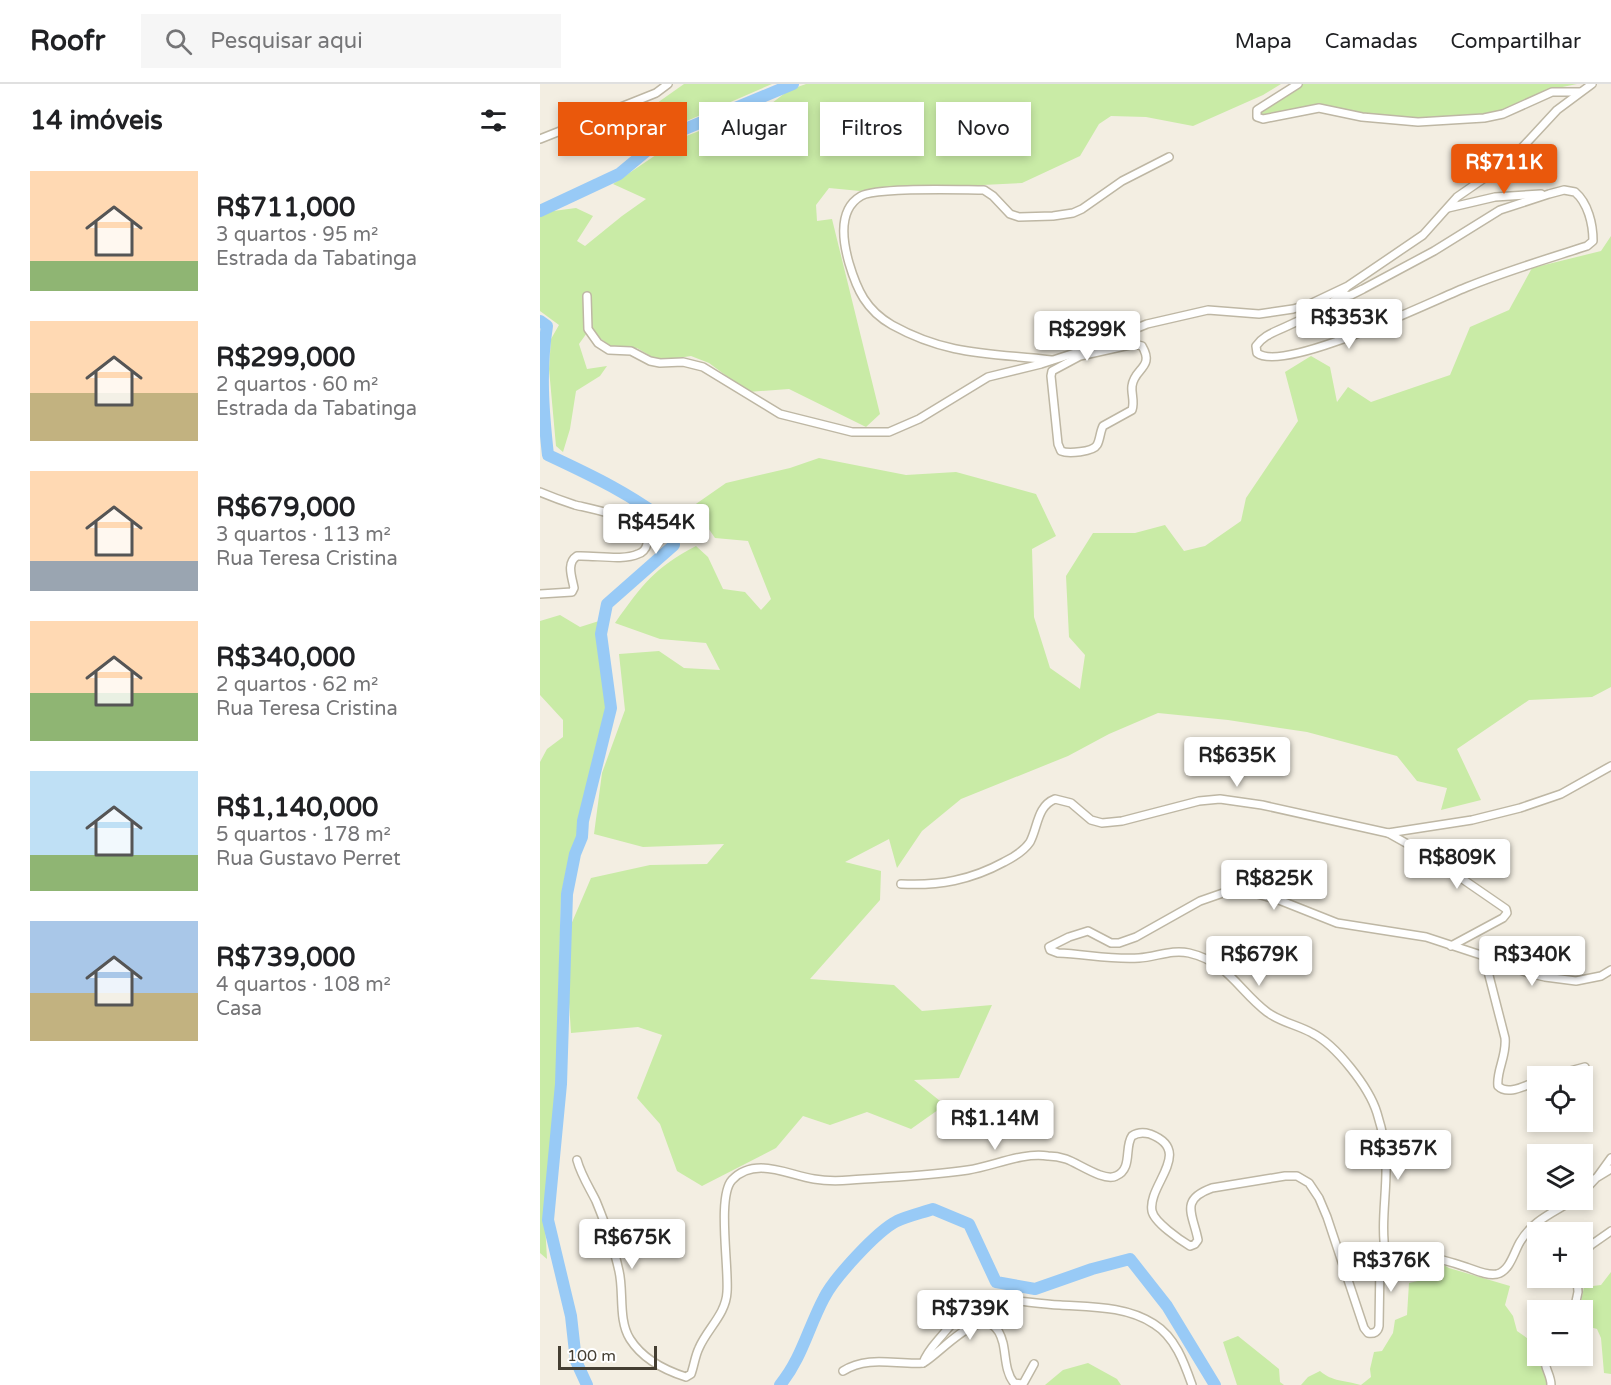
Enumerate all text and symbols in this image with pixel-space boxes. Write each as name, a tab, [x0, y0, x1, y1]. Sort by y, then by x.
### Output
search box	[141, 14, 561, 68]
text: Roofr	[30, 24, 105, 58]
icon: search	[162, 25, 195, 58]
text: Pesquisar aqui	[210, 28, 363, 54]
text: Mapa	[1235, 29, 1292, 54]
text: Camadas	[1325, 29, 1417, 54]
text: Compartilhar	[1450, 29, 1581, 54]
chip: Comprar	[558, 102, 687, 156]
chip: Alugar	[699, 102, 808, 156]
chip: Filtros	[820, 102, 924, 156]
chip: Novo	[936, 102, 1031, 156]
icon: filters	[477, 104, 510, 137]
text: 14 imóveis	[30, 105, 163, 136]
pin: R$711K	[1455, 144, 1553, 195]
text: R$711K	[1465, 151, 1543, 175]
text: R$711,000	[216, 192, 355, 223]
icon: home	[78, 195, 150, 267]
text: 3 quartos · 95 m²	[216, 223, 378, 247]
text: Estrada da Tabatinga	[216, 247, 417, 271]
pin: R$353K	[1300, 299, 1398, 350]
text: R$353K	[1310, 306, 1388, 330]
pin: R$299K	[1038, 311, 1136, 362]
text: R$299K	[1048, 318, 1126, 342]
text: R$299,000	[216, 342, 355, 373]
icon: home	[78, 345, 150, 417]
text: 2 quartos · 60 m²	[216, 373, 378, 397]
text: Estrada da Tabatinga	[216, 397, 417, 421]
text: R$679,000	[216, 492, 355, 523]
icon: home	[78, 495, 150, 567]
pin: R$454K	[607, 504, 705, 555]
text: R$454K	[617, 511, 695, 535]
text: 3 quartos · 113 m²	[216, 523, 391, 547]
text: Rua Teresa Cristina	[216, 547, 398, 571]
text: R$340,000	[216, 642, 355, 673]
icon: home	[78, 645, 150, 717]
text: 2 quartos · 62 m²	[216, 673, 378, 697]
text: Rua Teresa Cristina	[216, 697, 398, 721]
pin: R$635K	[1188, 737, 1286, 788]
text: R$635K	[1198, 744, 1276, 768]
text: R$1,140,000	[216, 792, 378, 823]
icon: home	[78, 795, 150, 867]
text: 5 quartos · 178 m²	[216, 823, 391, 847]
pin: R$809K	[1408, 839, 1506, 890]
text: R$809K	[1418, 846, 1496, 870]
text: Rua Gustavo Perret	[216, 847, 401, 871]
pin: R$825K	[1225, 860, 1323, 911]
text: R$825K	[1235, 867, 1313, 891]
pin: R$679K	[1210, 936, 1308, 987]
pin: R$340K	[1483, 936, 1581, 987]
text: R$739,000	[216, 942, 355, 973]
text: R$679K	[1220, 943, 1298, 967]
text: R$340K	[1493, 943, 1571, 967]
icon: home	[78, 945, 150, 1017]
text: 4 quartos · 108 m²	[216, 973, 391, 997]
text: Casa	[216, 997, 262, 1021]
map controls	[1527, 1066, 1593, 1366]
button: locate	[1527, 1066, 1593, 1132]
pin: R$1.14M	[940, 1100, 1050, 1151]
text: R$1.14M	[951, 1107, 1039, 1131]
pin: R$357K	[1349, 1130, 1447, 1181]
text: R$357K	[1359, 1137, 1437, 1161]
button: layers	[1527, 1144, 1593, 1210]
pin: R$675K	[583, 1219, 681, 1270]
button: +	[1527, 1222, 1593, 1288]
text: R$675K	[593, 1226, 671, 1250]
pin: R$376K	[1342, 1242, 1440, 1293]
text: R$376K	[1352, 1249, 1430, 1273]
pin: R$739K	[921, 1290, 1019, 1341]
text: R$739K	[931, 1297, 1009, 1321]
button: −	[1527, 1300, 1593, 1366]
scale bar	[558, 1343, 657, 1370]
text: 100 m	[567, 1346, 616, 1366]

